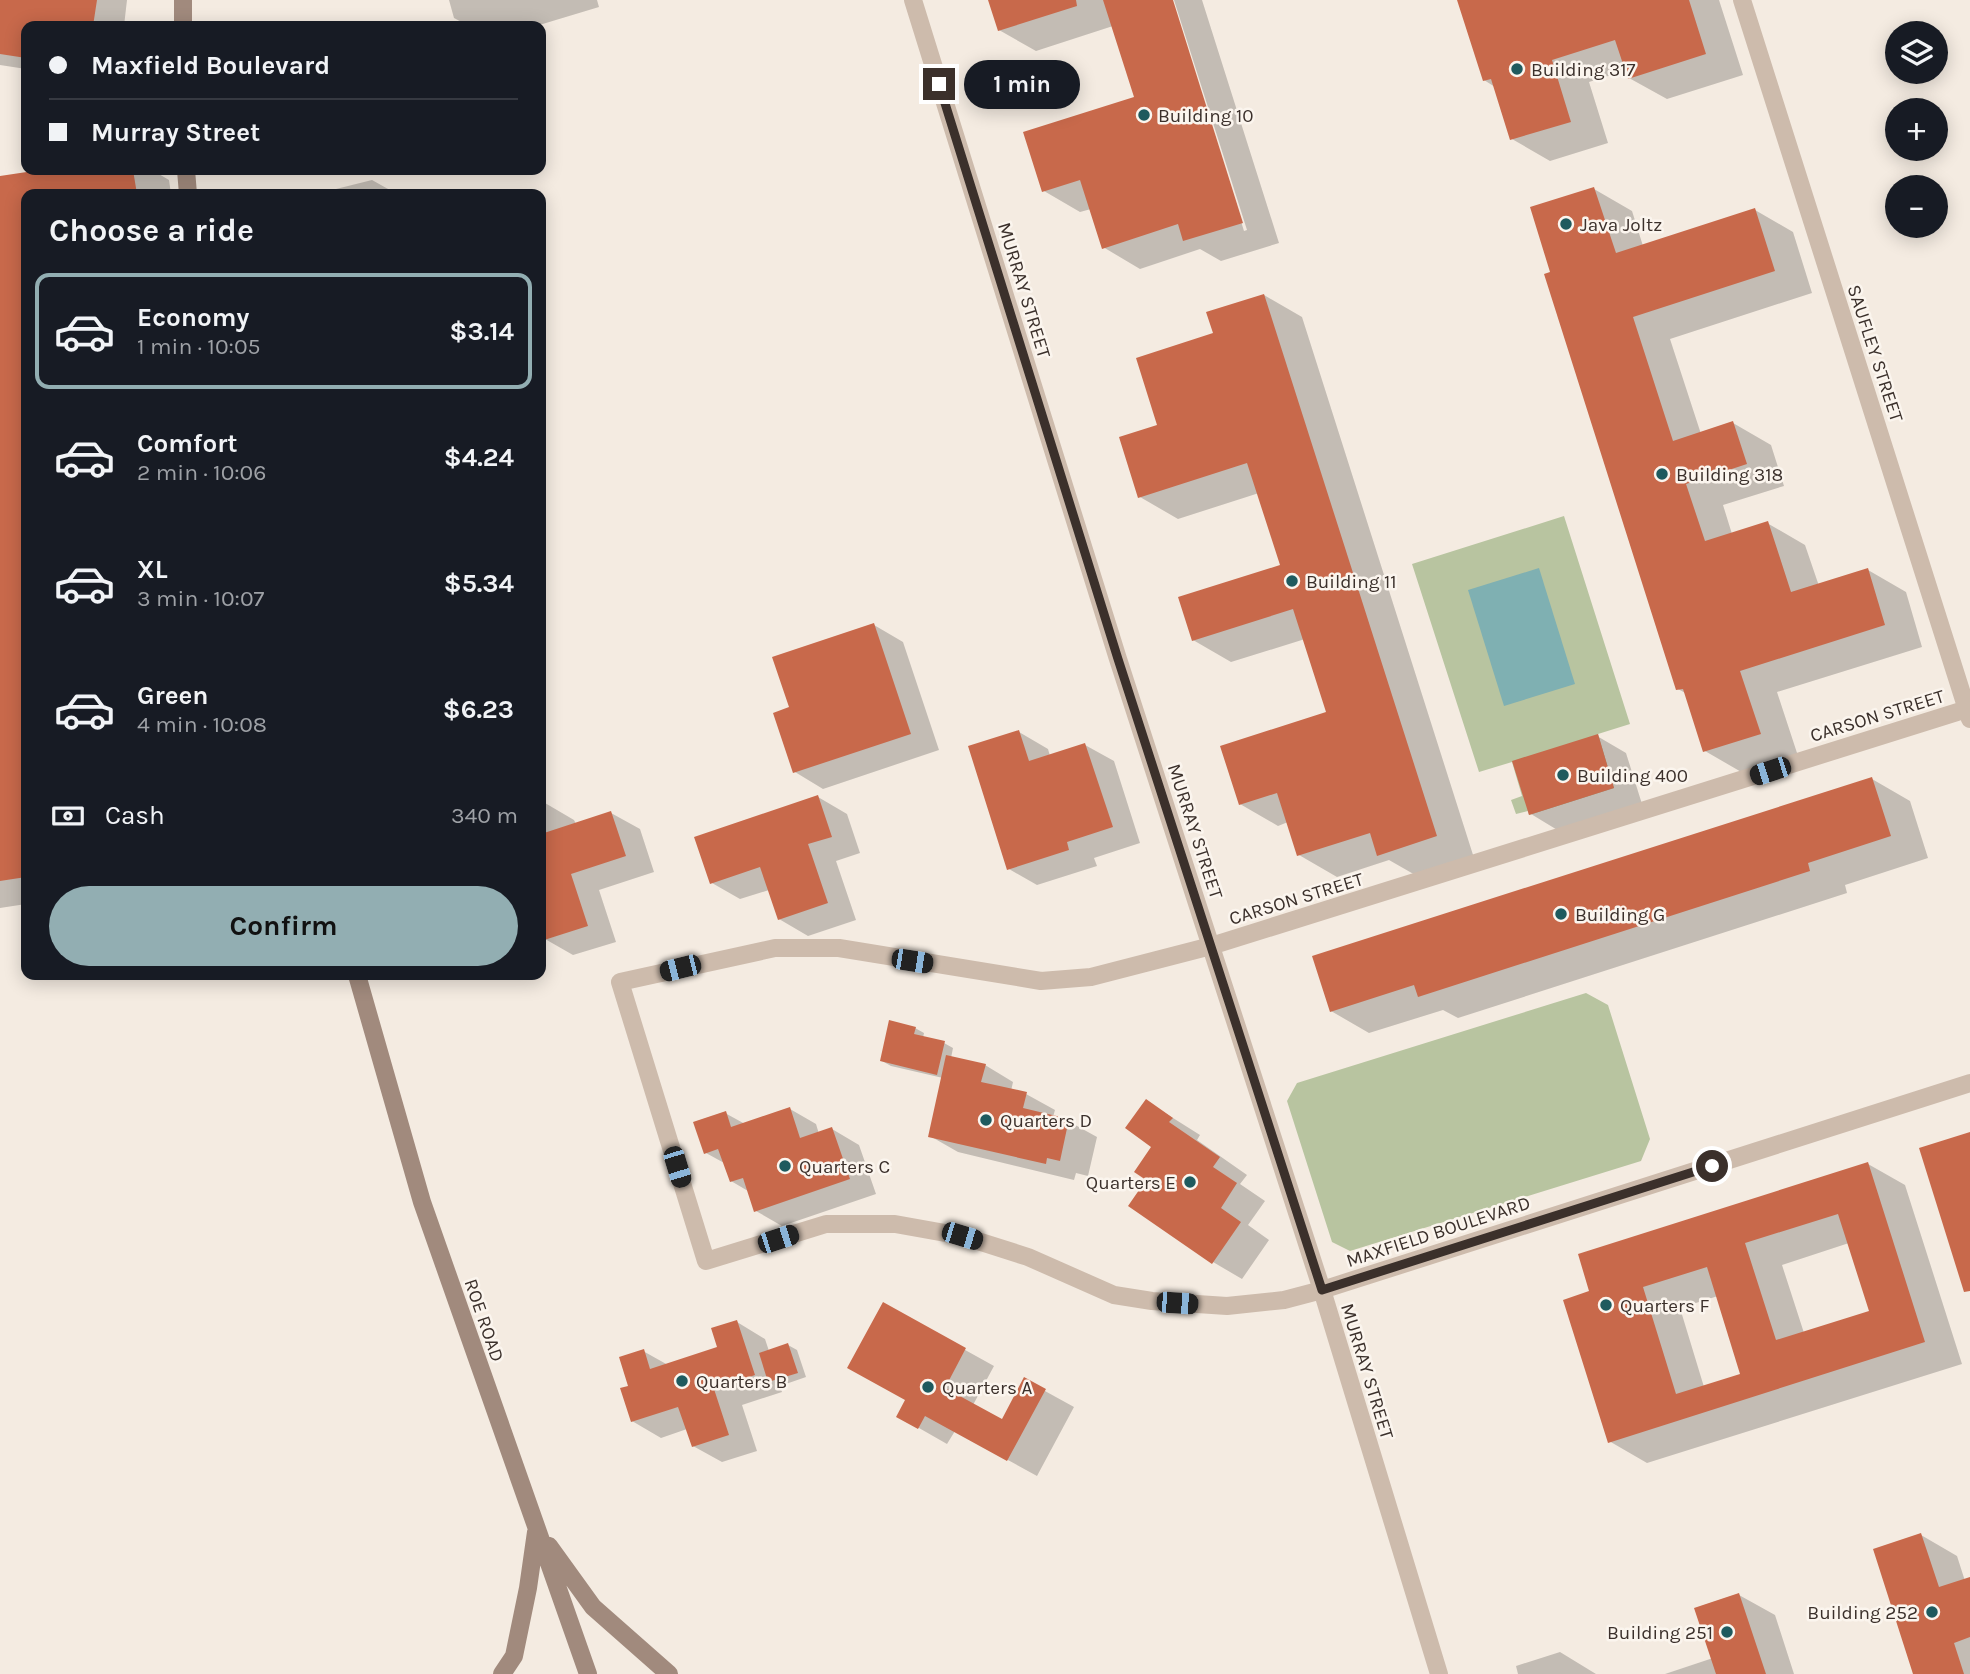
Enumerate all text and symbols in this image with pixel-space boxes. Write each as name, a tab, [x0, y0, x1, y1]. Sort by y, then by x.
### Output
map controls	[1885, 21, 1948, 238]
button: layers	[1885, 21, 1948, 84]
text: Maxfield Boulevard	[91, 50, 330, 81]
place label: Building 317	[1531, 59, 1635, 81]
callout: 1 min	[964, 60, 1079, 108]
marker: Building 317	[1509, 61, 1525, 77]
route end	[923, 68, 955, 100]
text: 1 min	[993, 71, 1051, 98]
button: +	[1885, 98, 1948, 161]
place label: Building 10	[1158, 105, 1253, 127]
marker: Building 10	[1136, 107, 1152, 123]
text: Murray Street	[91, 117, 260, 148]
button: −	[1885, 175, 1948, 238]
text: Choose a ride	[49, 212, 254, 249]
place label: Java Joltz	[1580, 214, 1662, 236]
marker: Java Joltz	[1558, 216, 1574, 232]
street label: MURRAY STREET	[993, 220, 1055, 361]
street label: SAUFLEY STREET	[1843, 282, 1908, 425]
icon: car	[53, 300, 116, 363]
text: Economy	[137, 302, 249, 333]
text: $3.14	[450, 316, 514, 347]
text: 1 min · 10:05	[137, 333, 261, 360]
icon: car	[53, 426, 116, 489]
text: Comfort	[137, 428, 238, 459]
text: $4.24	[444, 442, 514, 473]
text: 2 min · 10:06	[137, 459, 266, 486]
place label: Building 318	[1676, 464, 1783, 486]
marker: Building 318	[1654, 466, 1670, 482]
icon: car	[53, 552, 116, 615]
text: XL	[137, 554, 168, 585]
text: $5.34	[444, 568, 514, 599]
place label: Building 11	[1306, 571, 1396, 593]
marker: Building 11	[1284, 573, 1300, 589]
text: 3 min · 10:07	[137, 585, 264, 612]
icon: car	[53, 678, 116, 741]
text: Green	[137, 680, 209, 711]
street label: CARSON STREET	[1808, 685, 1947, 747]
text: $6.23	[443, 694, 514, 725]
text: 4 min · 10:08	[137, 711, 267, 738]
car	[1747, 755, 1794, 787]
street label: MURRAY STREET	[1163, 761, 1227, 902]
place label: Building 400	[1577, 765, 1688, 787]
marker: Building 400	[1555, 767, 1571, 783]
icon: cash	[49, 797, 87, 835]
text: Cash	[105, 800, 165, 831]
text: 340 m	[451, 802, 518, 829]
street label: CARSON STREET	[1227, 868, 1366, 930]
button: Confirm	[49, 886, 518, 966]
place label: Building G	[1575, 904, 1665, 926]
marker: Building G	[1553, 906, 1569, 922]
car	[890, 947, 935, 975]
car	[658, 953, 703, 983]
place label: Quarters D	[1000, 1110, 1092, 1132]
marker: Quarters D	[978, 1112, 994, 1128]
car	[661, 1144, 694, 1190]
route start	[1696, 1150, 1728, 1182]
place label: Quarters C	[799, 1156, 890, 1178]
marker: Quarters C	[777, 1158, 793, 1174]
place label: Quarters E	[1086, 1172, 1176, 1194]
marker: Quarters E	[1182, 1174, 1198, 1190]
street label: MAXFIELD BOULEVARD	[1343, 1192, 1533, 1272]
car	[939, 1220, 986, 1252]
car	[755, 1223, 802, 1255]
street label: ROE ROAD	[460, 1276, 509, 1365]
car	[1156, 1291, 1199, 1315]
place label: Quarters F	[1620, 1295, 1709, 1317]
marker: Quarters F	[1598, 1297, 1614, 1313]
street label: MURRAY STREET	[1336, 1301, 1398, 1442]
place label: Quarters B	[696, 1371, 787, 1393]
marker: Quarters B	[674, 1373, 690, 1389]
place label: Quarters A	[942, 1377, 1032, 1399]
marker: Quarters A	[920, 1379, 936, 1395]
place label: Building 252	[1807, 1602, 1918, 1624]
marker: Building 252	[1924, 1604, 1940, 1620]
place label: Building 251	[1607, 1622, 1713, 1644]
marker: Building 251	[1719, 1624, 1735, 1640]

